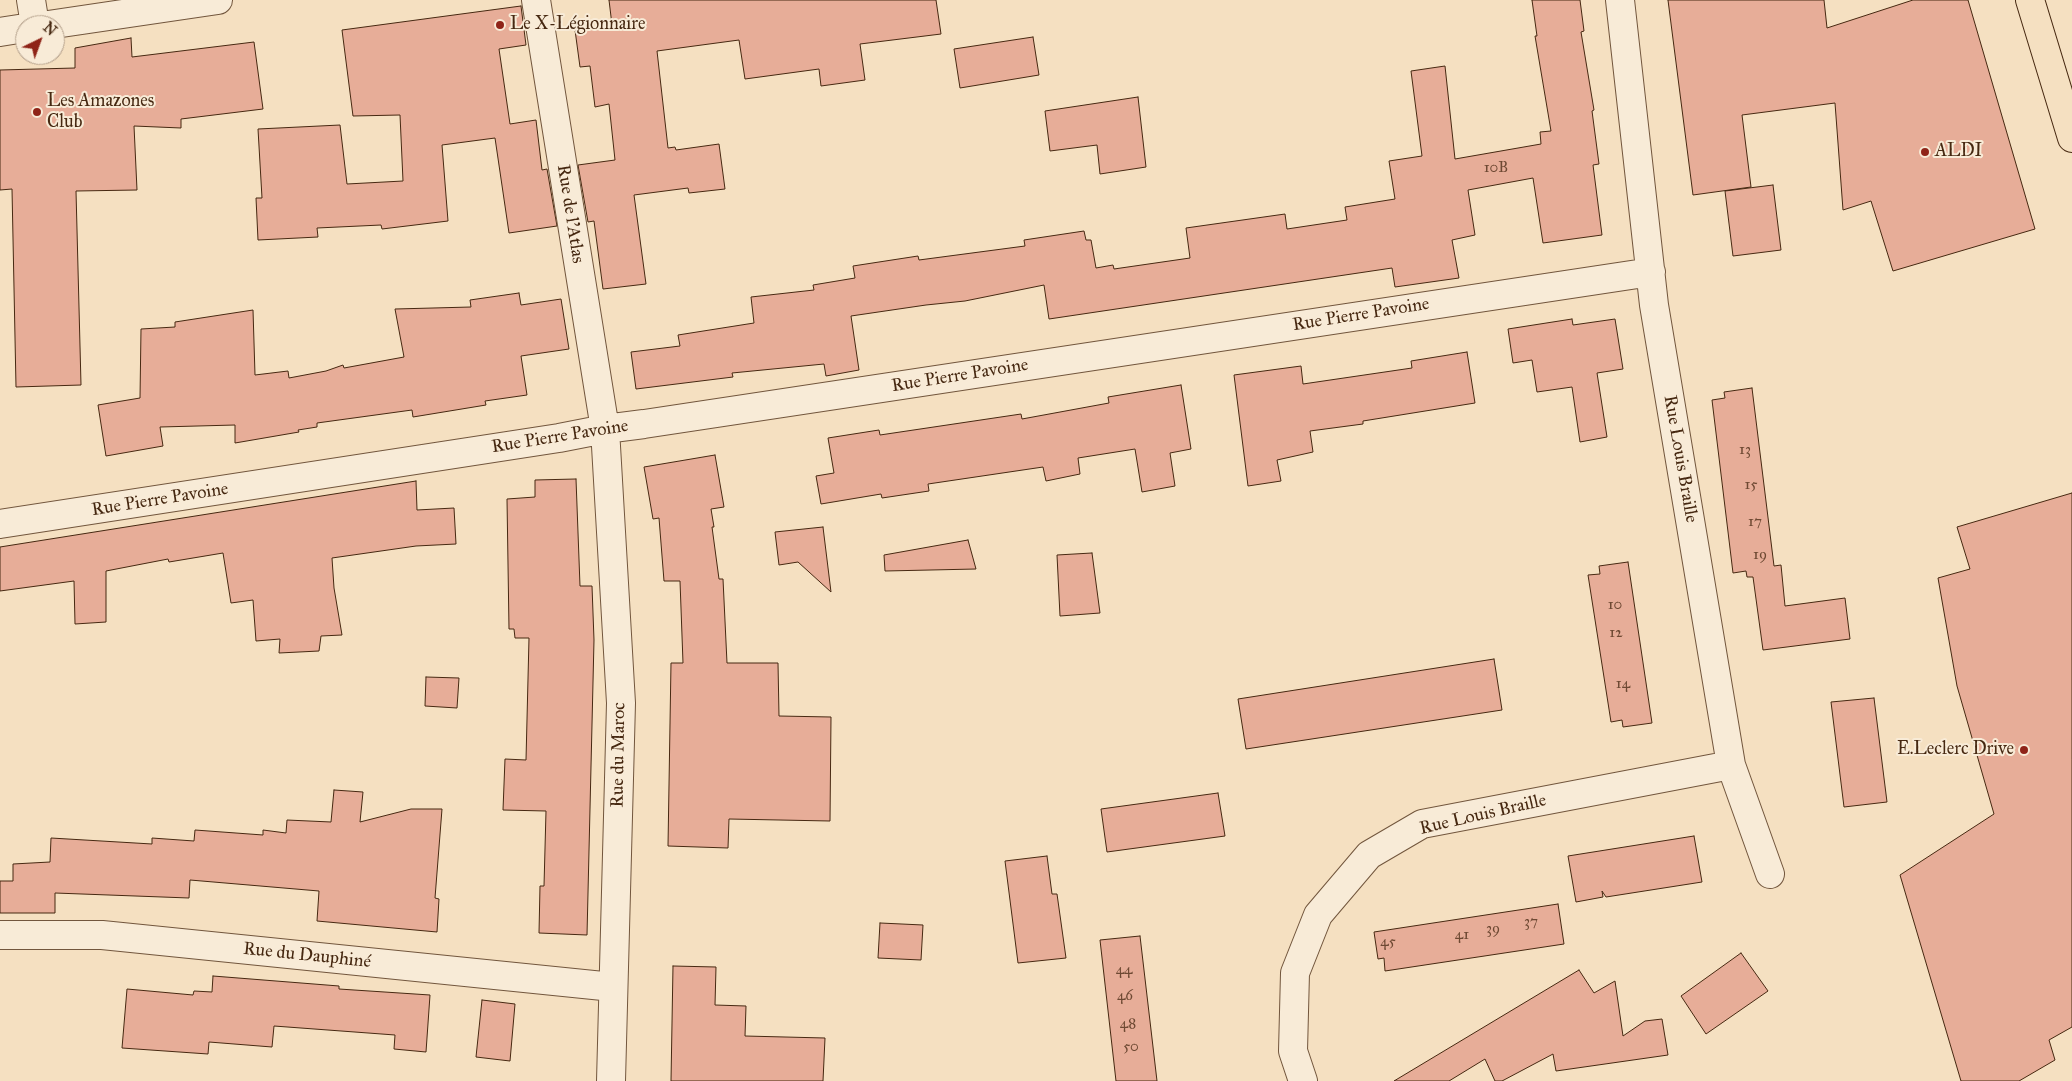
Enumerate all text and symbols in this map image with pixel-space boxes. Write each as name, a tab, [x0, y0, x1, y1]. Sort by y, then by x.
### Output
place label: Le X-Légionnaire	[510, 14, 645, 36]
north arrow	[15, 15, 65, 65]
text: N	[40, 19, 60, 40]
marker: Le X-Légionnaire	[494, 19, 506, 31]
place label: Les Amazones Club	[47, 91, 154, 134]
marker: Les Amazones Club	[31, 106, 43, 118]
place label: ALDI	[1935, 141, 1982, 163]
marker: ALDI	[1919, 146, 1931, 158]
house number: 10B	[1484, 159, 1508, 177]
street label: Rue de l'Atlas	[552, 163, 588, 265]
street label: Rue Pierre Pavoine	[1291, 294, 1431, 336]
street label: Rue Pierre Pavoine	[890, 355, 1030, 397]
street label: Rue Louis Braille	[1658, 393, 1702, 525]
street label: Rue Pierre Pavoine	[490, 416, 630, 458]
house number: 13	[1739, 441, 1751, 459]
house number: 15	[1745, 476, 1757, 494]
street label: Rue Pierre Pavoine	[90, 479, 230, 521]
house number: 17	[1748, 513, 1762, 531]
house number: 19	[1753, 546, 1767, 564]
house number: 10	[1608, 596, 1622, 614]
house number: 12	[1609, 624, 1623, 642]
house number: 14	[1616, 675, 1630, 693]
street label: Rue du Maroc	[607, 702, 631, 808]
place label: E.Leclerc Drive	[1897, 739, 2014, 761]
marker: E.Leclerc Drive	[2018, 744, 2030, 756]
street label: Rue Louis Braille	[1418, 790, 1548, 840]
house number: 37	[1524, 913, 1538, 931]
house number: 39	[1486, 920, 1500, 938]
house number: 41	[1455, 926, 1469, 944]
house number: 45	[1380, 933, 1396, 951]
street label: Rue du Dauphiné	[242, 939, 372, 973]
house number: 44	[1116, 961, 1132, 979]
house number: 46	[1117, 987, 1133, 1005]
house number: 48	[1120, 1015, 1136, 1033]
house number: 50	[1123, 1038, 1139, 1056]

